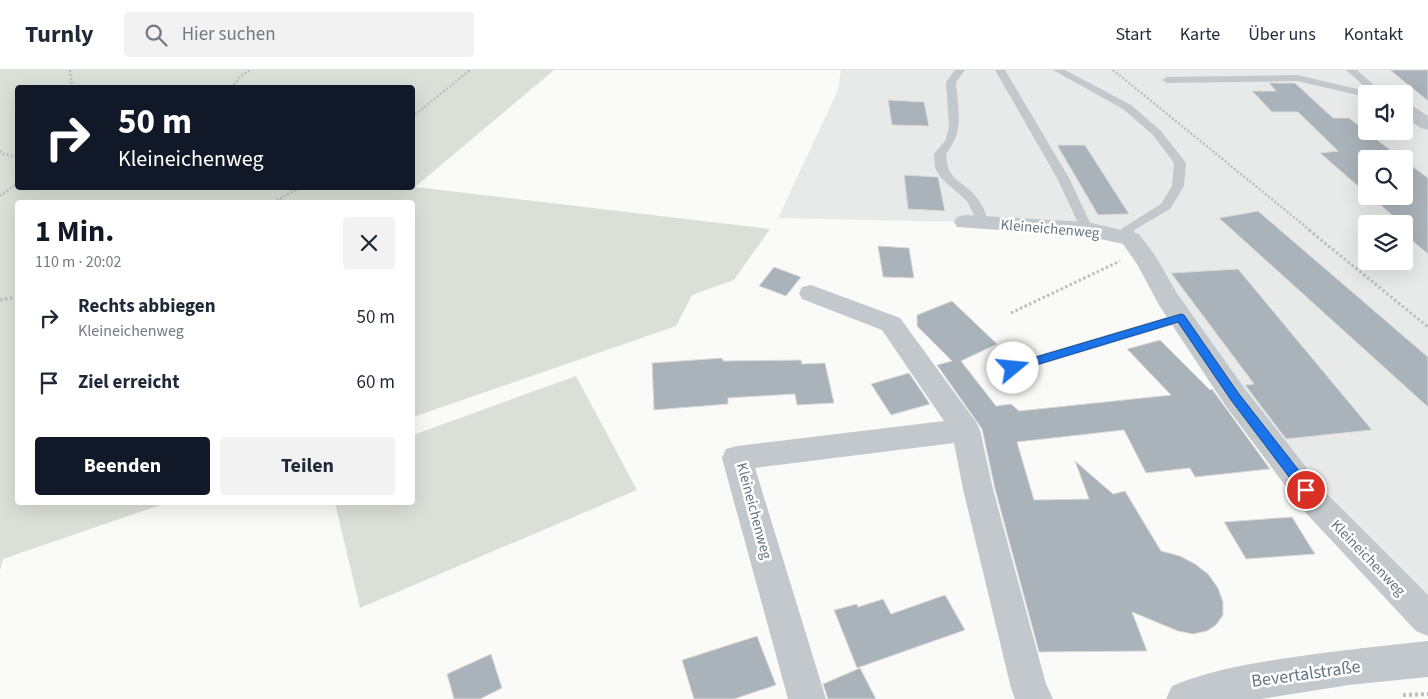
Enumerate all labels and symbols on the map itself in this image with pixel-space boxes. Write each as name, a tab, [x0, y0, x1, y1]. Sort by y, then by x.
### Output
street label: Kleineichenweg	[1000, 214, 1101, 244]
position arrow	[986, 341, 1038, 393]
street label: Kleineichenweg	[731, 460, 777, 562]
pin	[1285, 469, 1327, 511]
street label: Kleineichenweg	[1326, 515, 1410, 601]
street label: Bevertalstraße	[1250, 654, 1362, 694]

